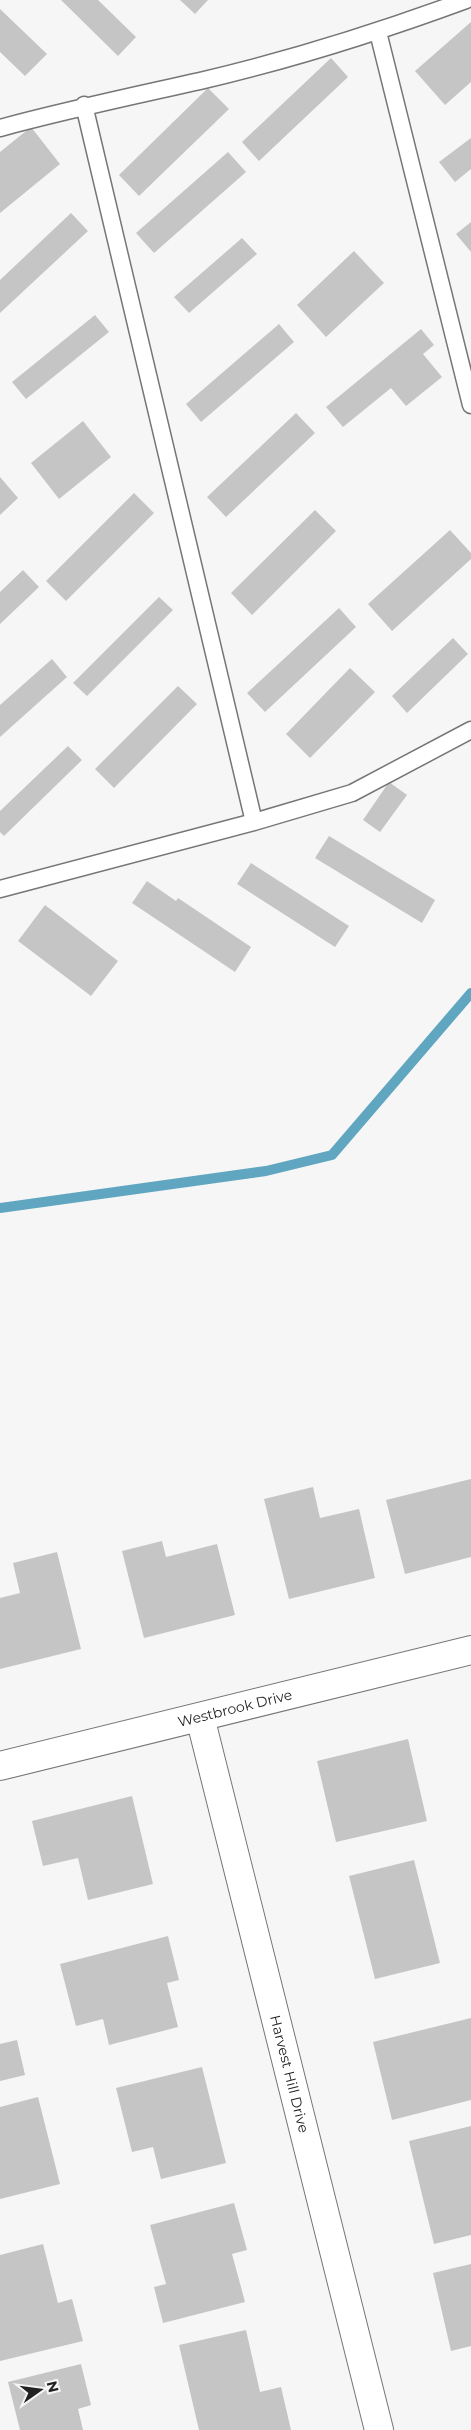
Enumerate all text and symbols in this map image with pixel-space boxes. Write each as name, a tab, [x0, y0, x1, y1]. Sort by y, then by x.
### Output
street label: Westbrook Drive	[176, 1685, 294, 1731]
street label: Harvest Hill Drive	[266, 2013, 313, 2135]
north arrow	[15, 2365, 65, 2415]
text: N	[43, 2379, 63, 2395]

